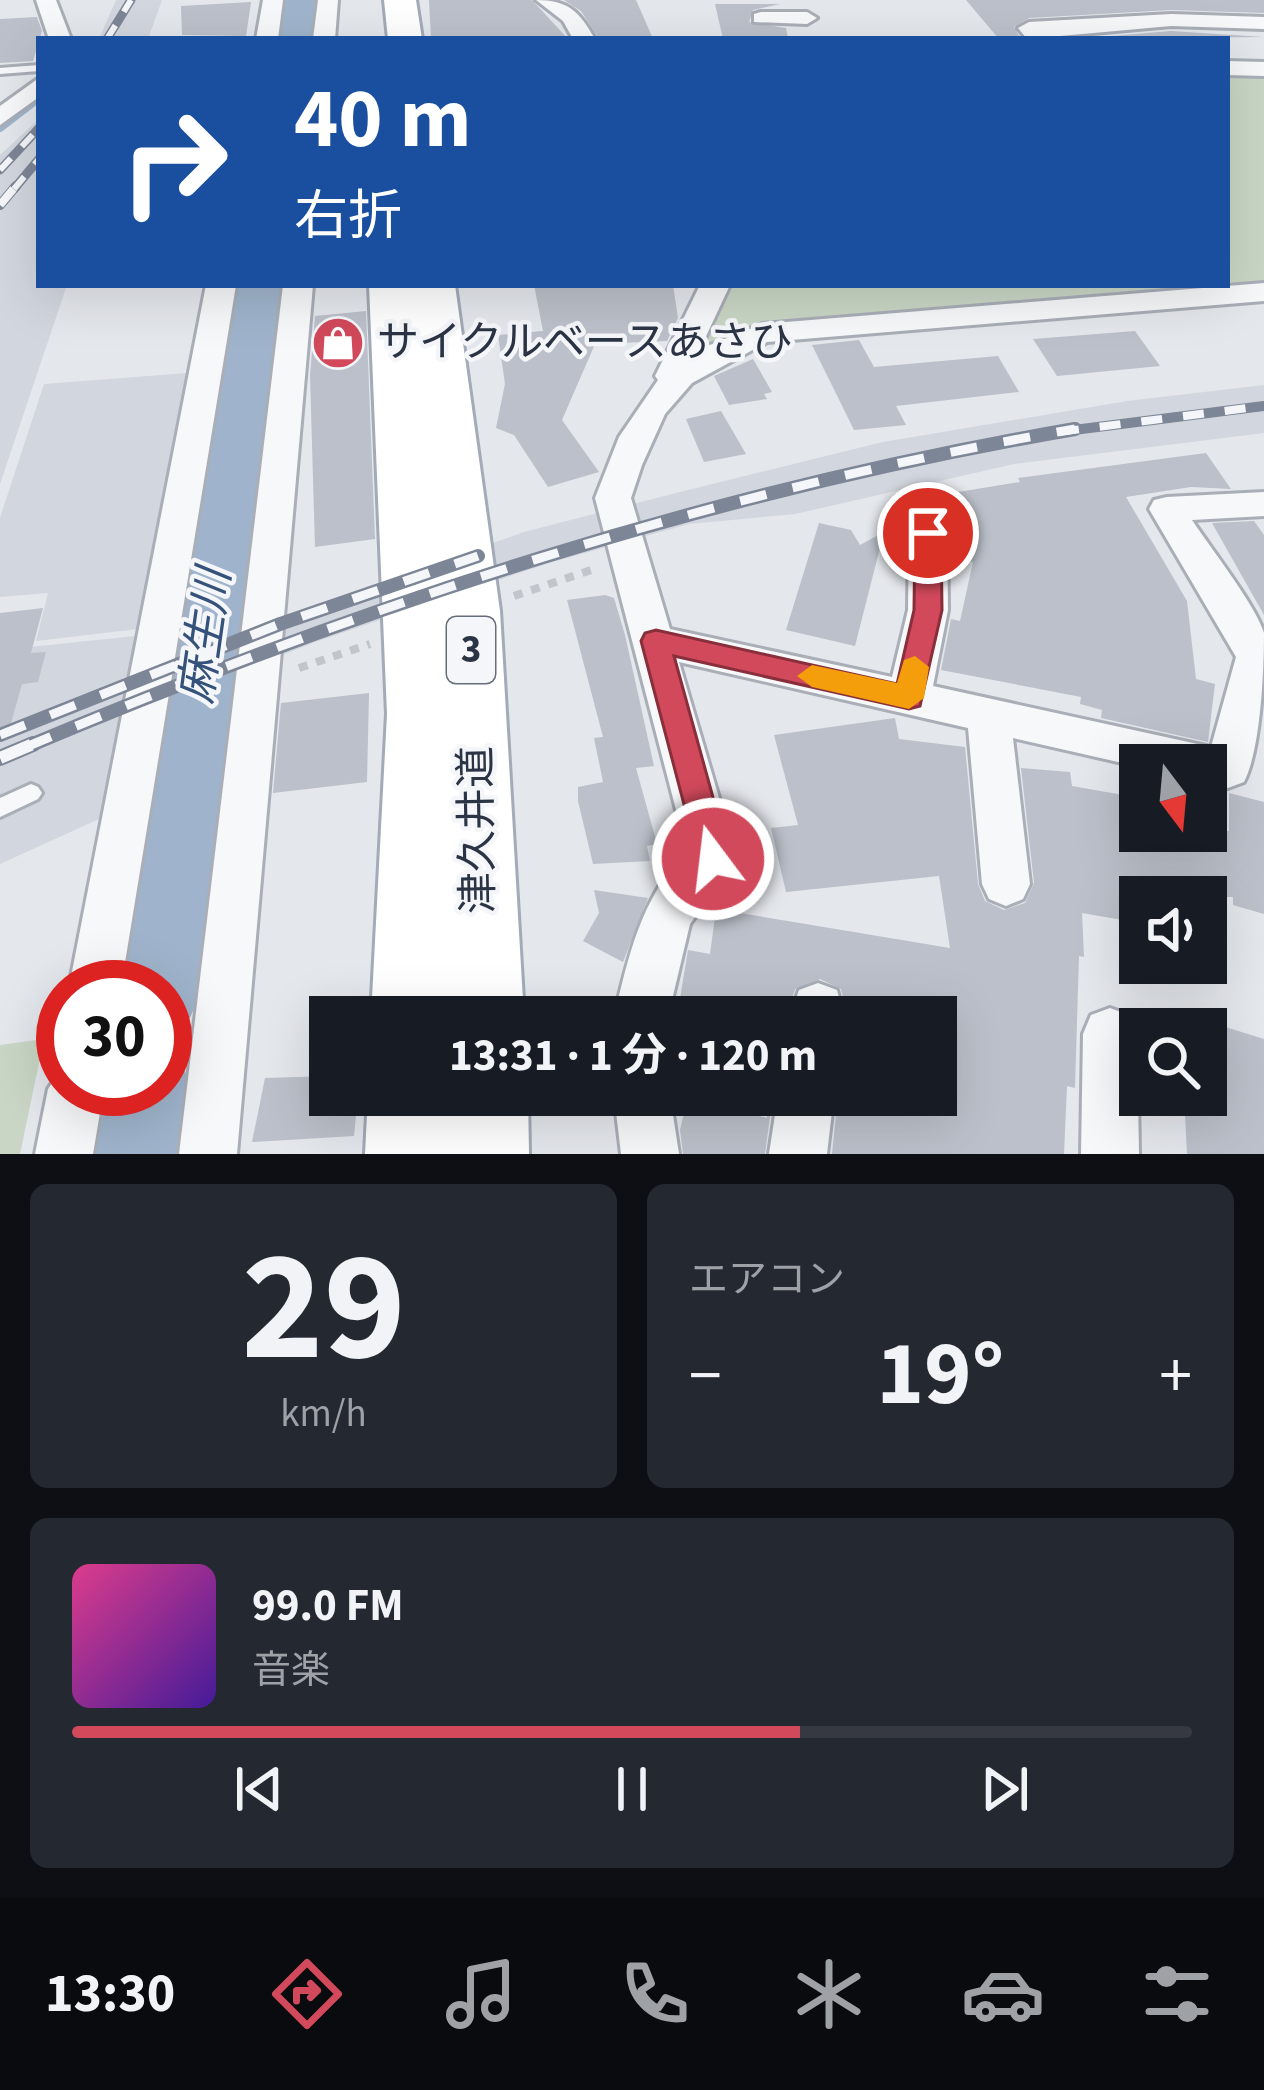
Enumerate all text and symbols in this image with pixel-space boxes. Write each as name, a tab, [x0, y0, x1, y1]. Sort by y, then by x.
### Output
text: 40 m	[294, 60, 472, 180]
icon: right	[96, 84, 252, 240]
text: 右折	[294, 179, 402, 256]
place label: サイクルベースあさひ	[377, 313, 793, 373]
shop icon: サイクルベースあさひ	[310, 315, 366, 371]
pin	[877, 482, 979, 584]
icon: arrive	[895, 500, 961, 566]
water label: 麻生川	[165, 561, 248, 707]
road number: 3	[447, 617, 495, 683]
north arrow	[1119, 744, 1227, 852]
map controls	[1119, 744, 1227, 1116]
street label: 津久井道	[447, 745, 509, 915]
position arrow	[650, 796, 776, 922]
button: sound	[1119, 876, 1227, 984]
speed limit sign: 30	[36, 960, 192, 1116]
button: search	[1119, 1008, 1227, 1116]
text: 13:31 · 1 分 · 120 m	[449, 1024, 817, 1088]
text: 29	[241, 1197, 406, 1419]
text: エアコン	[689, 1252, 845, 1308]
text: 19°	[877, 1311, 1004, 1439]
text: −	[689, 1329, 722, 1423]
text: +	[1159, 1329, 1192, 1423]
text: km/h	[280, 1386, 367, 1442]
text: 99.0 FM	[252, 1574, 404, 1638]
text: 音楽	[252, 1643, 330, 1699]
icon: previous	[226, 1756, 292, 1822]
icon: pause	[599, 1756, 665, 1822]
icon: next	[972, 1756, 1038, 1822]
icon: directions	[265, 1952, 349, 2036]
icon: music	[439, 1952, 523, 2036]
icon: phone	[613, 1952, 697, 2036]
icon: climate	[787, 1952, 871, 2036]
icon: car	[961, 1952, 1045, 2036]
icon: filters	[1135, 1952, 1219, 2036]
text: 13:30	[45, 1956, 175, 2033]

